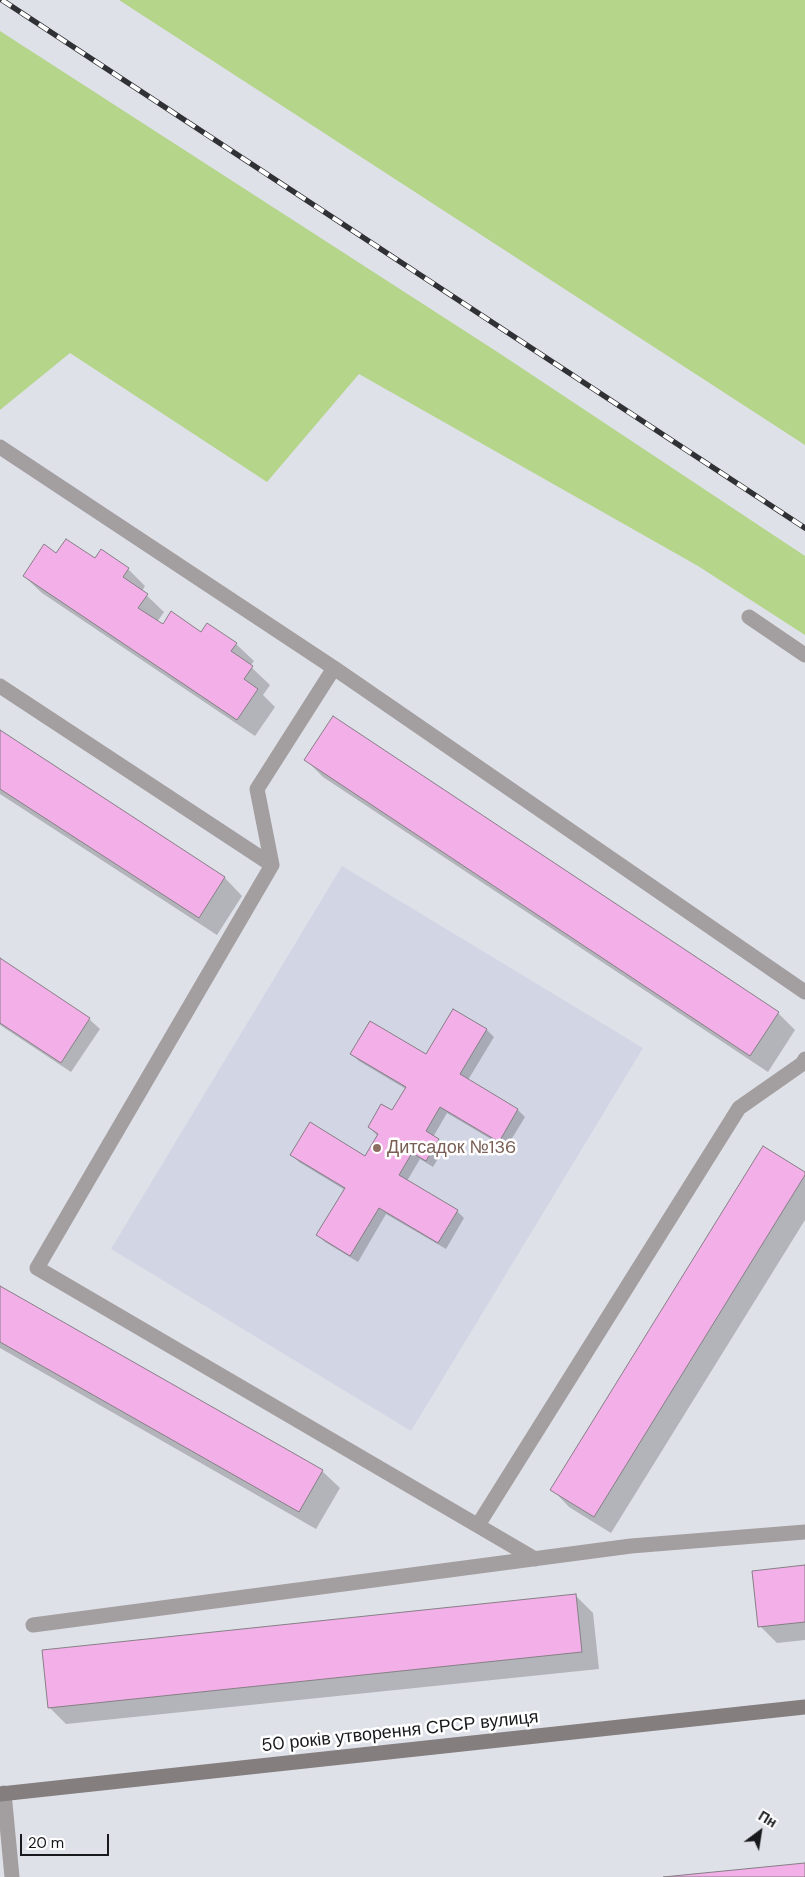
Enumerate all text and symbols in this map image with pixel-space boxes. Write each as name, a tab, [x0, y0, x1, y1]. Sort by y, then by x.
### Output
place label: Дитсадок №136	[387, 1137, 516, 1159]
marker: Дитсадок №136	[371, 1142, 383, 1154]
street label: 50 років утворення СРСР вулиця	[260, 1707, 540, 1757]
north arrow	[735, 1807, 785, 1857]
text: Пн	[755, 1807, 780, 1832]
scale bar	[22, 1824, 111, 1856]
text: 20 m	[28, 1833, 64, 1853]

